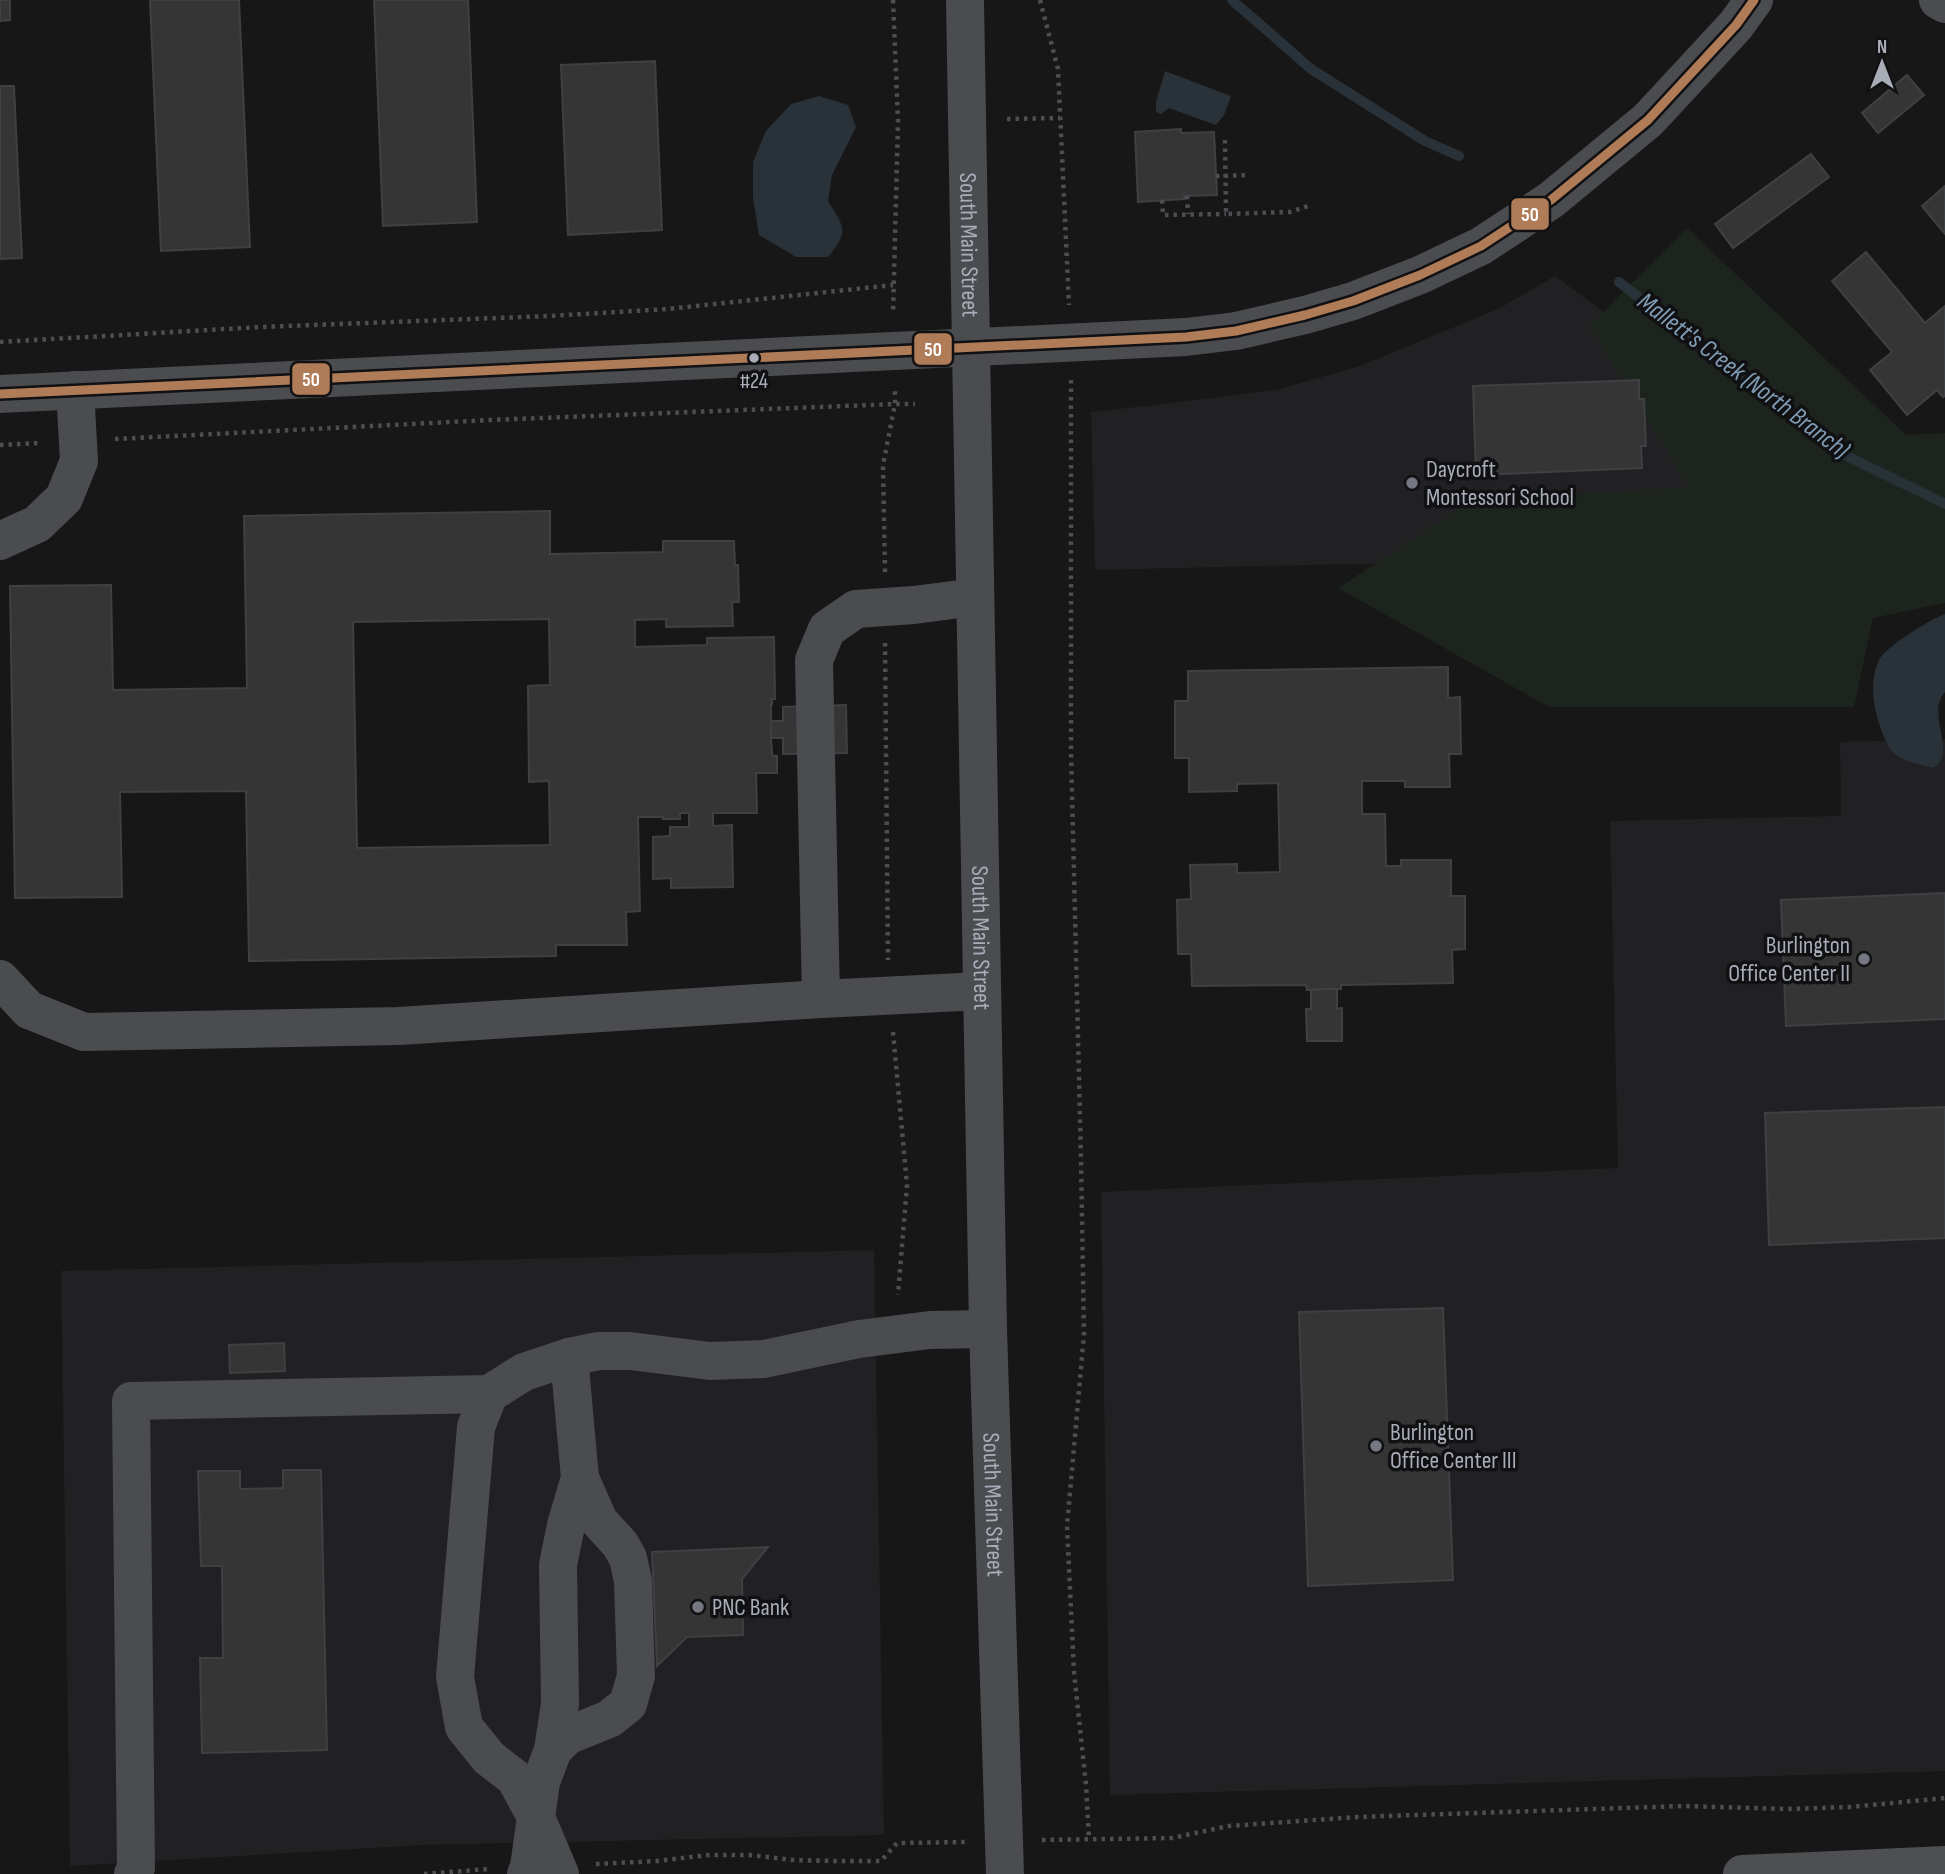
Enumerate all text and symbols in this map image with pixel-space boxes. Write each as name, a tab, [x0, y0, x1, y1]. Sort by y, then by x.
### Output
north arrow	[1847, 28, 1917, 98]
text: N	[1877, 36, 1887, 59]
street label: South Main Street	[953, 172, 985, 317]
line badge: 50	[1510, 197, 1550, 231]
text: 50	[1521, 204, 1539, 227]
water label: Mallett's Creek (North Branch)	[1631, 286, 1855, 466]
line badge: 50	[913, 332, 953, 366]
text: 50	[924, 339, 942, 362]
marker: #24	[747, 351, 761, 365]
line badge: 50	[291, 362, 331, 396]
place label: #24	[740, 368, 768, 395]
text: 50	[302, 369, 320, 392]
place label: Daycroft Montessori School	[1426, 455, 1574, 512]
marker: Daycroft Montessori School	[1404, 475, 1420, 491]
street label: South Main Street	[965, 865, 997, 1010]
place label: Burlington Office Center II	[1728, 931, 1850, 988]
marker: Burlington Office Center II	[1856, 951, 1872, 967]
place label: Burlington Office Center III	[1390, 1418, 1517, 1475]
street label: South Main Street	[977, 1432, 1010, 1577]
marker: Burlington Office Center III	[1368, 1438, 1384, 1454]
place label: PNC Bank	[712, 1593, 789, 1622]
marker: PNC Bank	[690, 1599, 706, 1615]

